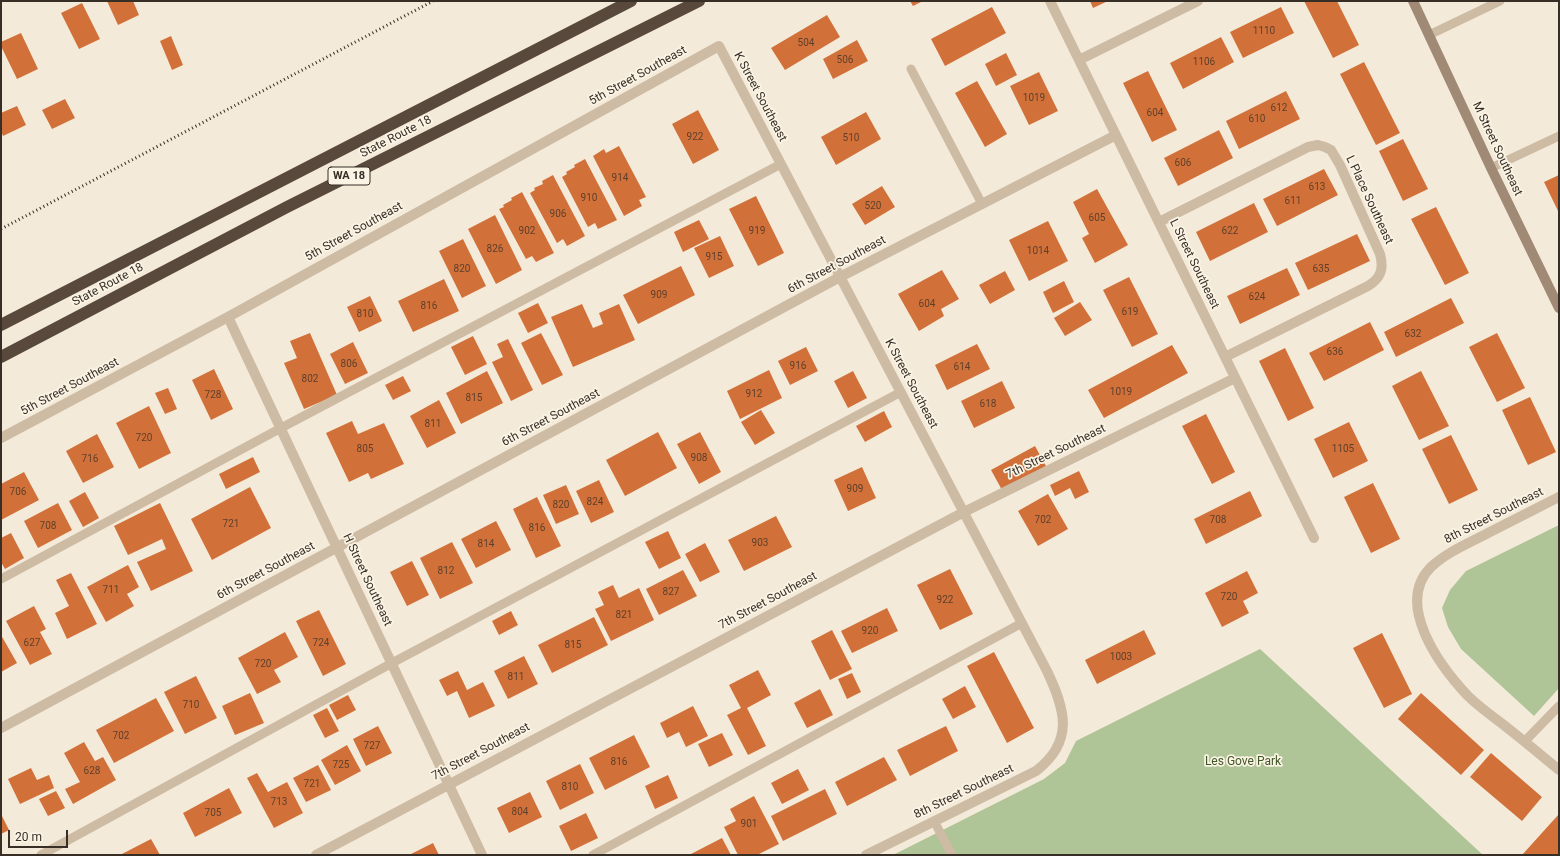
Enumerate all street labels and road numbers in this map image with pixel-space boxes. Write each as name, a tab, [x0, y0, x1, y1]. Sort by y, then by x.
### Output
street label: 5th Street Southeast	[587, 43, 689, 109]
street label: K Street Southeast	[730, 50, 790, 144]
street label: M Street Southeast	[1469, 100, 1525, 198]
street label: State Route 18	[358, 113, 434, 161]
street label: L Place Southeast	[1342, 153, 1396, 247]
road number: WA 18	[328, 167, 370, 185]
street label: 5th Street Southeast	[303, 199, 405, 265]
street label: L Street Southeast	[1166, 217, 1222, 311]
street label: 6th Street Southeast	[785, 233, 889, 297]
street label: State Route 18	[70, 260, 146, 310]
street label: K Street Southeast	[881, 337, 941, 431]
street label: 5th Street Southeast	[18, 355, 122, 419]
street label: 6th Street Southeast	[499, 386, 603, 450]
street label: 7th Street Southeast	[1004, 422, 1108, 482]
street label: 8th Street Southeast	[1442, 485, 1546, 547]
street label: H Street Southeast	[339, 532, 395, 628]
street label: 6th Street Southeast	[214, 539, 318, 603]
street label: 7th Street Southeast	[716, 569, 820, 633]
street label: 7th Street Southeast	[429, 720, 533, 784]
street label: 8th Street Southeast	[912, 762, 1016, 822]

